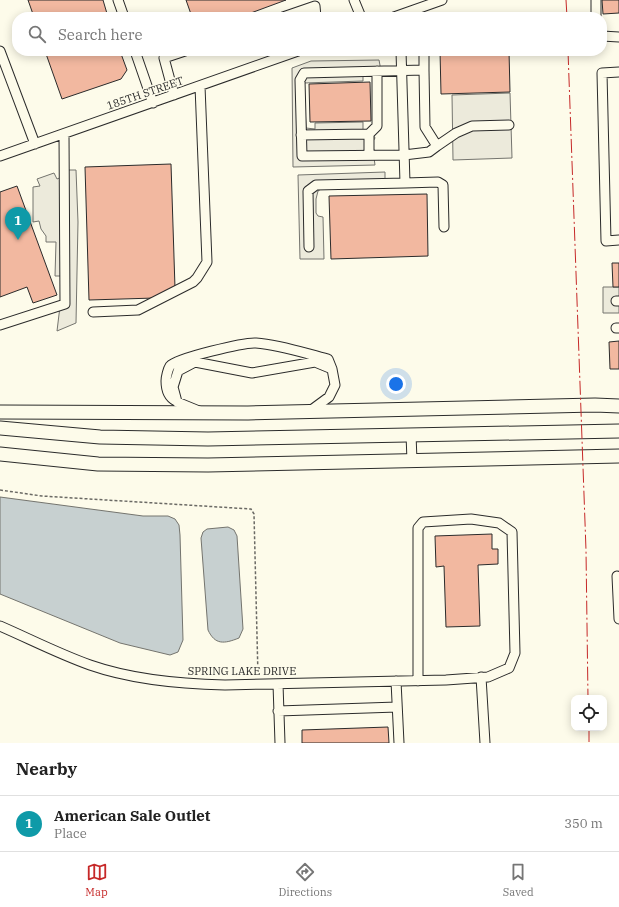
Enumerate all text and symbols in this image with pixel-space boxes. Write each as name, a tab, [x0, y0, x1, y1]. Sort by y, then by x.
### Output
search box	[12, 12, 607, 56]
icon: search	[26, 23, 48, 45]
text: Search here	[58, 25, 143, 44]
street label: 185TH STREET	[105, 73, 185, 113]
pin: 1	[5, 207, 31, 240]
your location	[386, 374, 406, 394]
street label: SPRING LAKE DRIVE	[188, 664, 296, 678]
map controls	[571, 695, 607, 731]
button: locate	[571, 695, 607, 731]
text: Nearby	[16, 758, 77, 780]
text: American Sale Outlet	[54, 806, 210, 825]
text: 1	[25, 815, 33, 832]
text: 350 m	[564, 815, 603, 832]
text: Place	[54, 825, 87, 842]
tab: Map	[85, 861, 108, 899]
tab: Directions	[278, 861, 332, 899]
tab: Saved	[503, 861, 534, 899]

